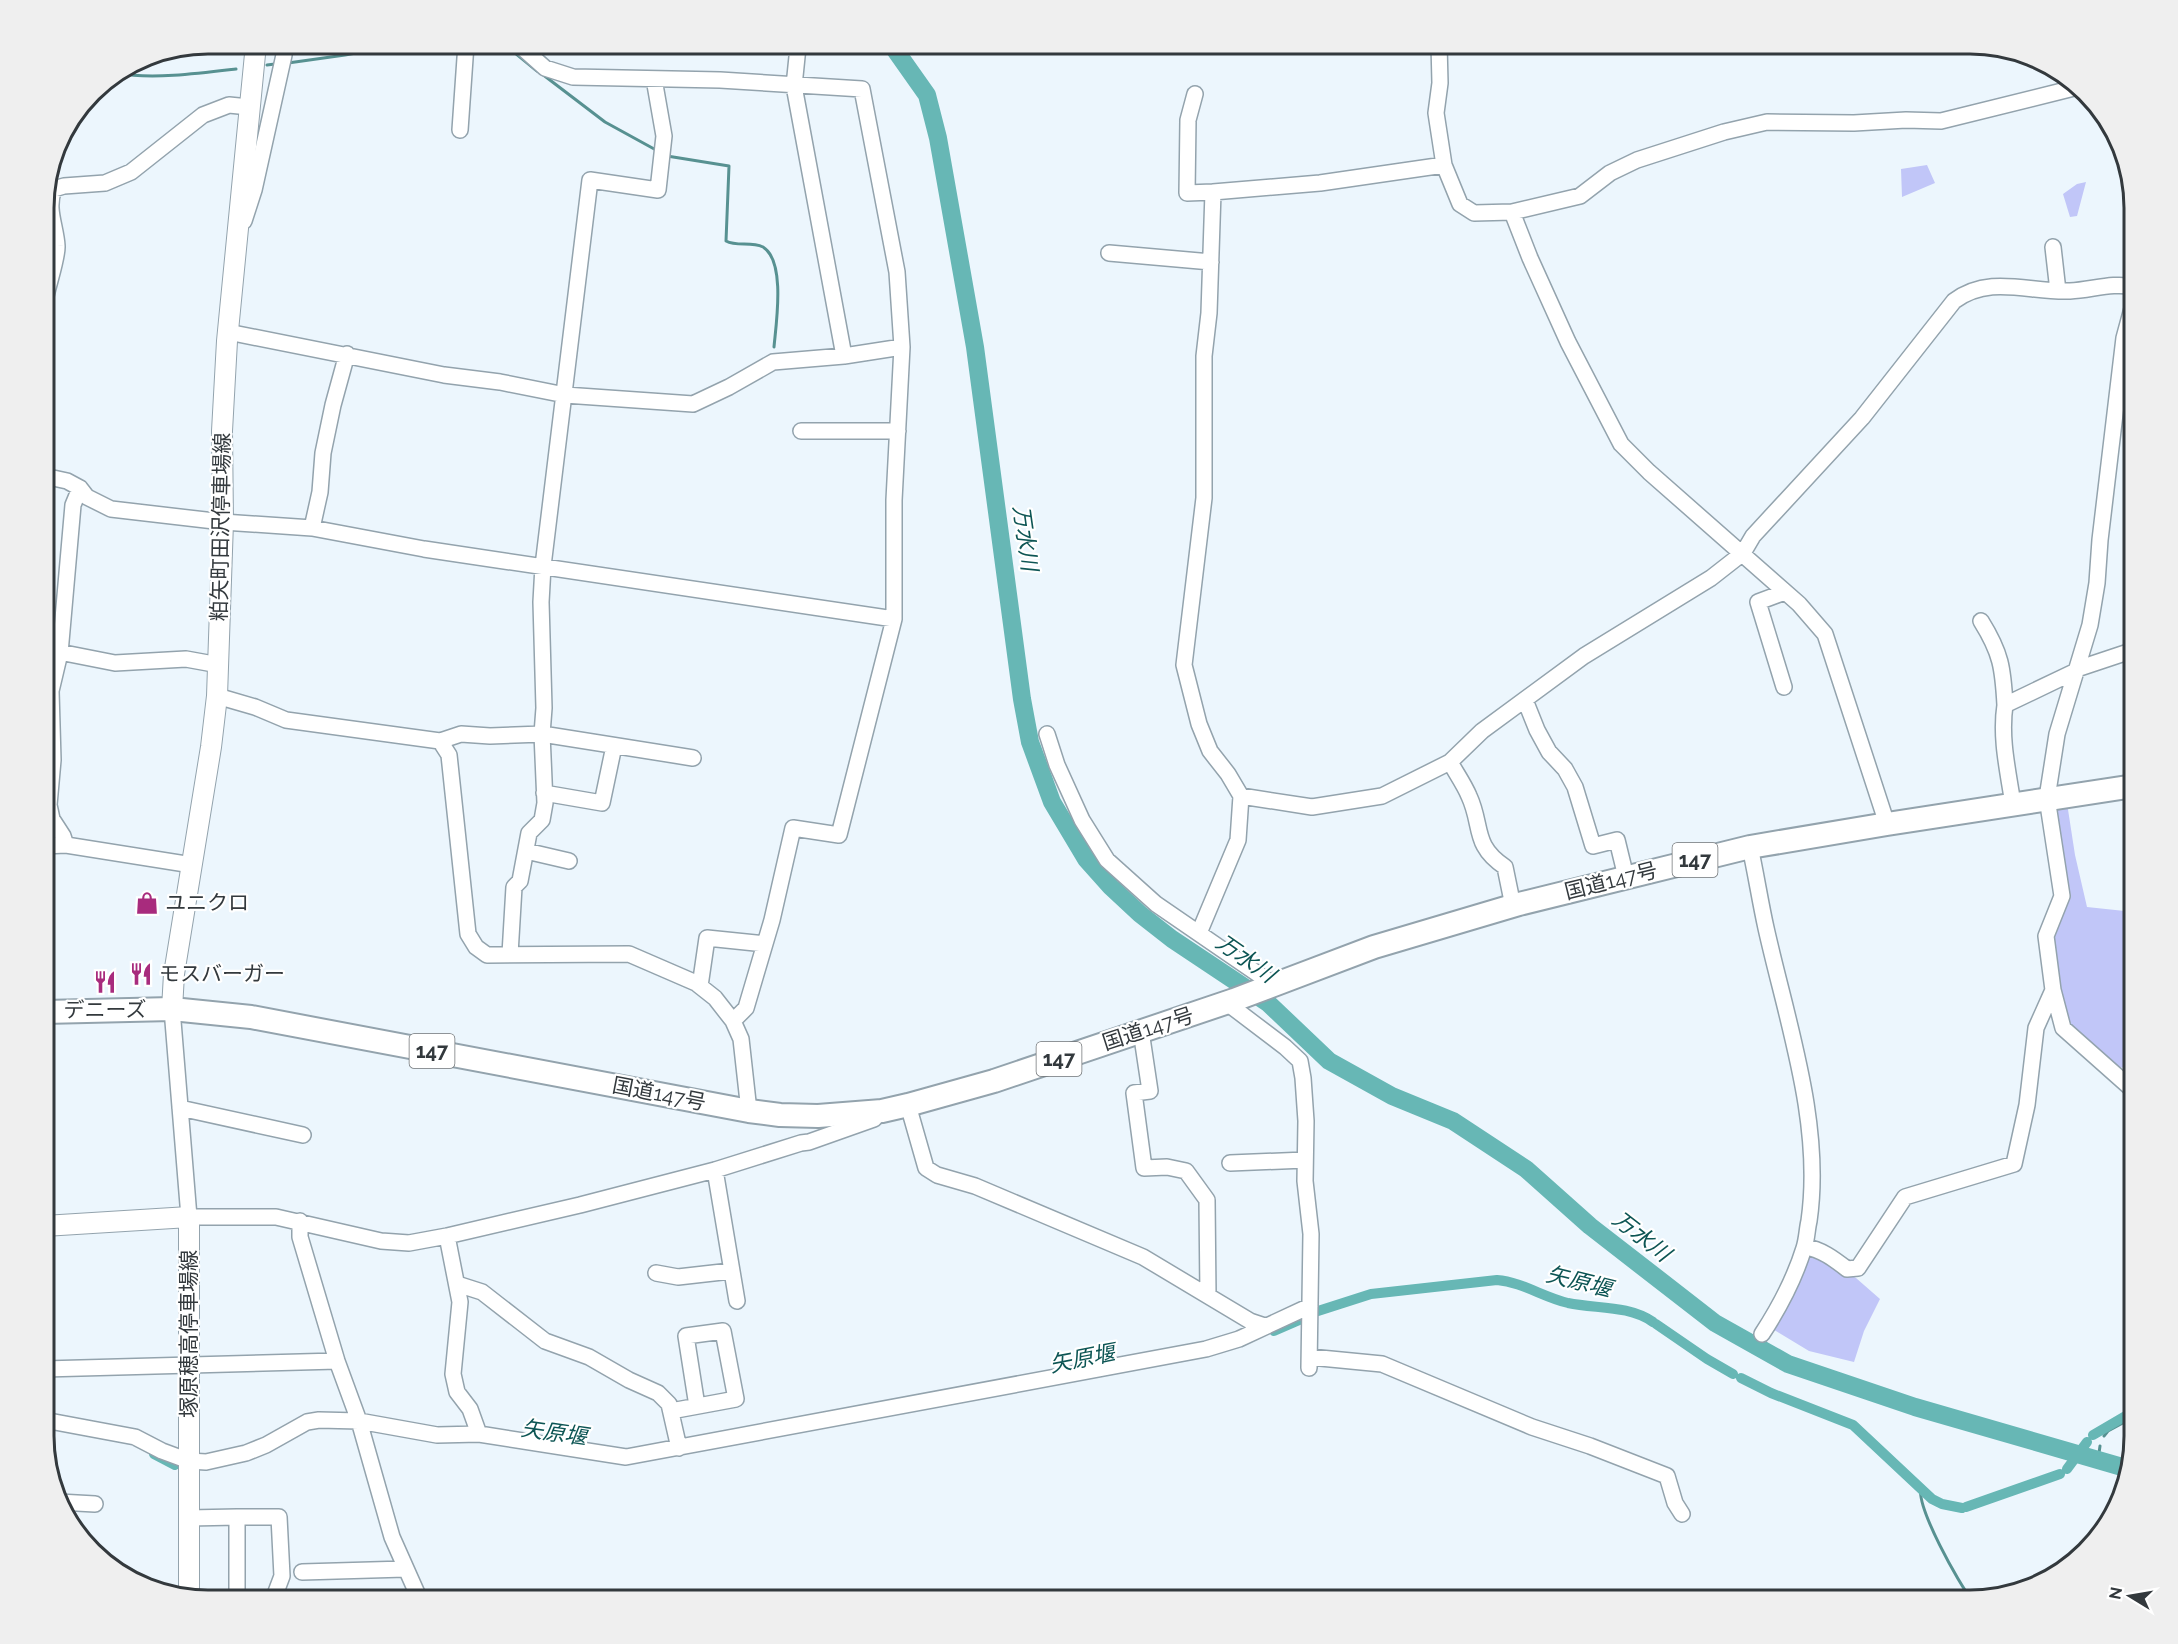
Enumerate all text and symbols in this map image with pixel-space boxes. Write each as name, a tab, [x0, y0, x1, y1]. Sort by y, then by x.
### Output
street label: 粕矢町田沢停車場線	[206, 432, 235, 622]
water label: 万水川	[1009, 504, 1044, 574]
road number: 147	[1672, 843, 1718, 877]
street label: 国道147号	[1562, 857, 1660, 904]
shop icon: ユニクロ	[134, 890, 160, 916]
place label: ユニクロ	[165, 890, 249, 915]
water label: 万水川	[1212, 928, 1282, 989]
restaurant icon: モスバーガー	[128, 961, 154, 987]
place label: モスバーガー	[159, 961, 285, 986]
restaurant icon: デニーズ	[92, 969, 118, 995]
place label: デニーズ	[64, 997, 146, 1022]
street label: 国道147号	[1099, 1002, 1197, 1055]
road number: 147	[410, 1034, 454, 1068]
road number: 147	[1036, 1042, 1082, 1076]
street label: 国道147号	[610, 1072, 708, 1115]
water label: 万水川	[1608, 1205, 1678, 1268]
street label: 塚原穂高停車場線	[176, 1250, 201, 1418]
water label: 矢原堰	[1544, 1260, 1618, 1303]
water label: 矢原堰	[1047, 1338, 1121, 1377]
water label: 矢原堰	[520, 1415, 592, 1450]
north arrow	[2100, 1566, 2160, 1626]
text: N	[2105, 1585, 2126, 1601]

